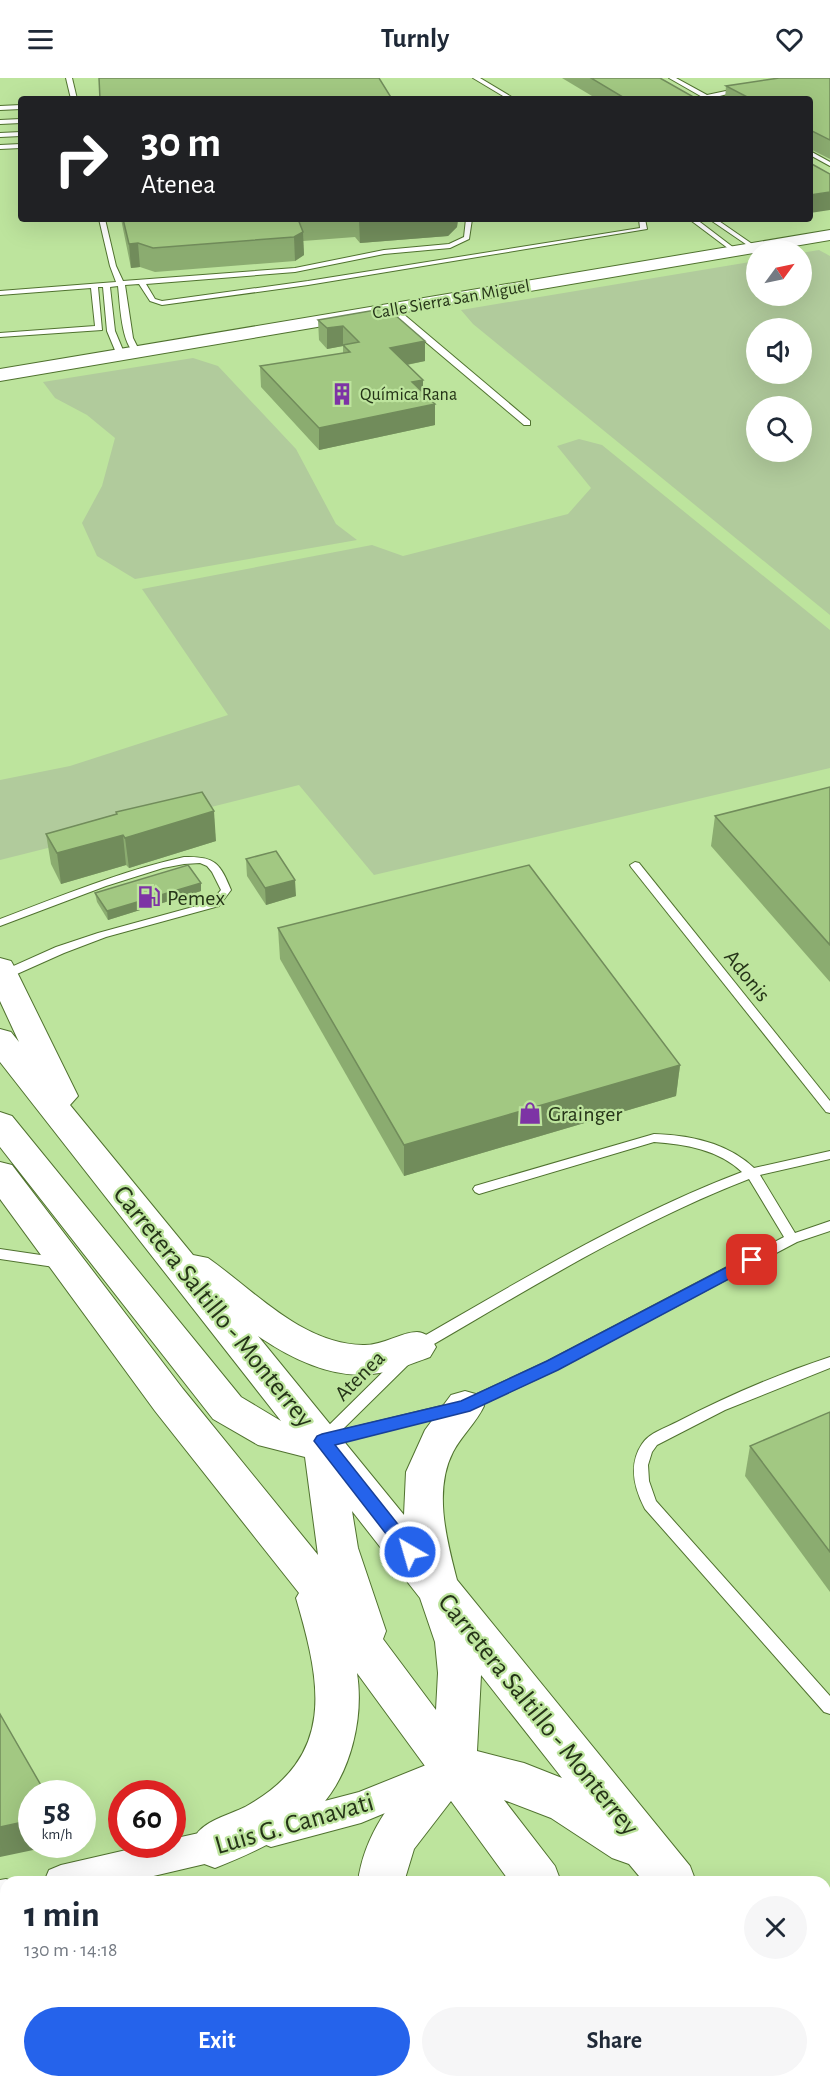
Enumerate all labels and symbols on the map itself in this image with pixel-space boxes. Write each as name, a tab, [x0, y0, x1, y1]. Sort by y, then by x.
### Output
north arrow	[746, 240, 812, 306]
street label: Calle Sierra San Miguel	[371, 277, 531, 323]
building icon: Química Rana	[329, 381, 355, 407]
place label: Química Rana	[360, 386, 457, 404]
fuel station icon: Pemex	[136, 884, 162, 910]
place label: Pemex	[167, 887, 225, 909]
street label: Adonis	[720, 946, 774, 1006]
shop icon: Grainger	[517, 1100, 543, 1126]
place label: Grainger	[548, 1103, 622, 1125]
street label: Carretera Saltillo - Monterrey	[107, 1180, 319, 1433]
pin	[726, 1234, 777, 1285]
street label: Atenea	[330, 1346, 389, 1405]
position arrow	[378, 1520, 442, 1584]
street label: Carretera Saltillo - Monterrey	[432, 1588, 644, 1841]
speed limit sign: 60	[108, 1780, 186, 1858]
street label: Luis G. Canavati	[212, 1788, 377, 1859]

